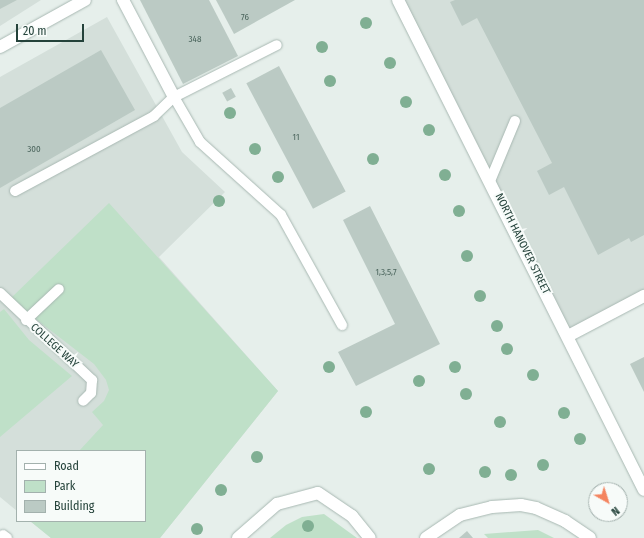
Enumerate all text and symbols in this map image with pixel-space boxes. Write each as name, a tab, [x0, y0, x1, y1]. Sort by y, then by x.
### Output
house number: 76	[241, 12, 249, 22]
scale bar	[18, 16, 86, 42]
text: 20 m	[23, 24, 47, 38]
house number: 348	[189, 34, 201, 44]
house number: 11	[293, 132, 299, 142]
house number: 300	[27, 144, 41, 154]
street label: NORTH HANOVER STREET	[492, 191, 552, 297]
house number: 1,3,5,7	[375, 267, 397, 277]
street label: COLLEGE WAY	[27, 321, 81, 371]
legend	[16, 450, 146, 522]
text: Road	[54, 459, 79, 473]
text: Park	[54, 479, 75, 493]
north arrow	[588, 482, 628, 522]
text: Building	[54, 499, 94, 513]
text: N	[609, 504, 622, 518]

